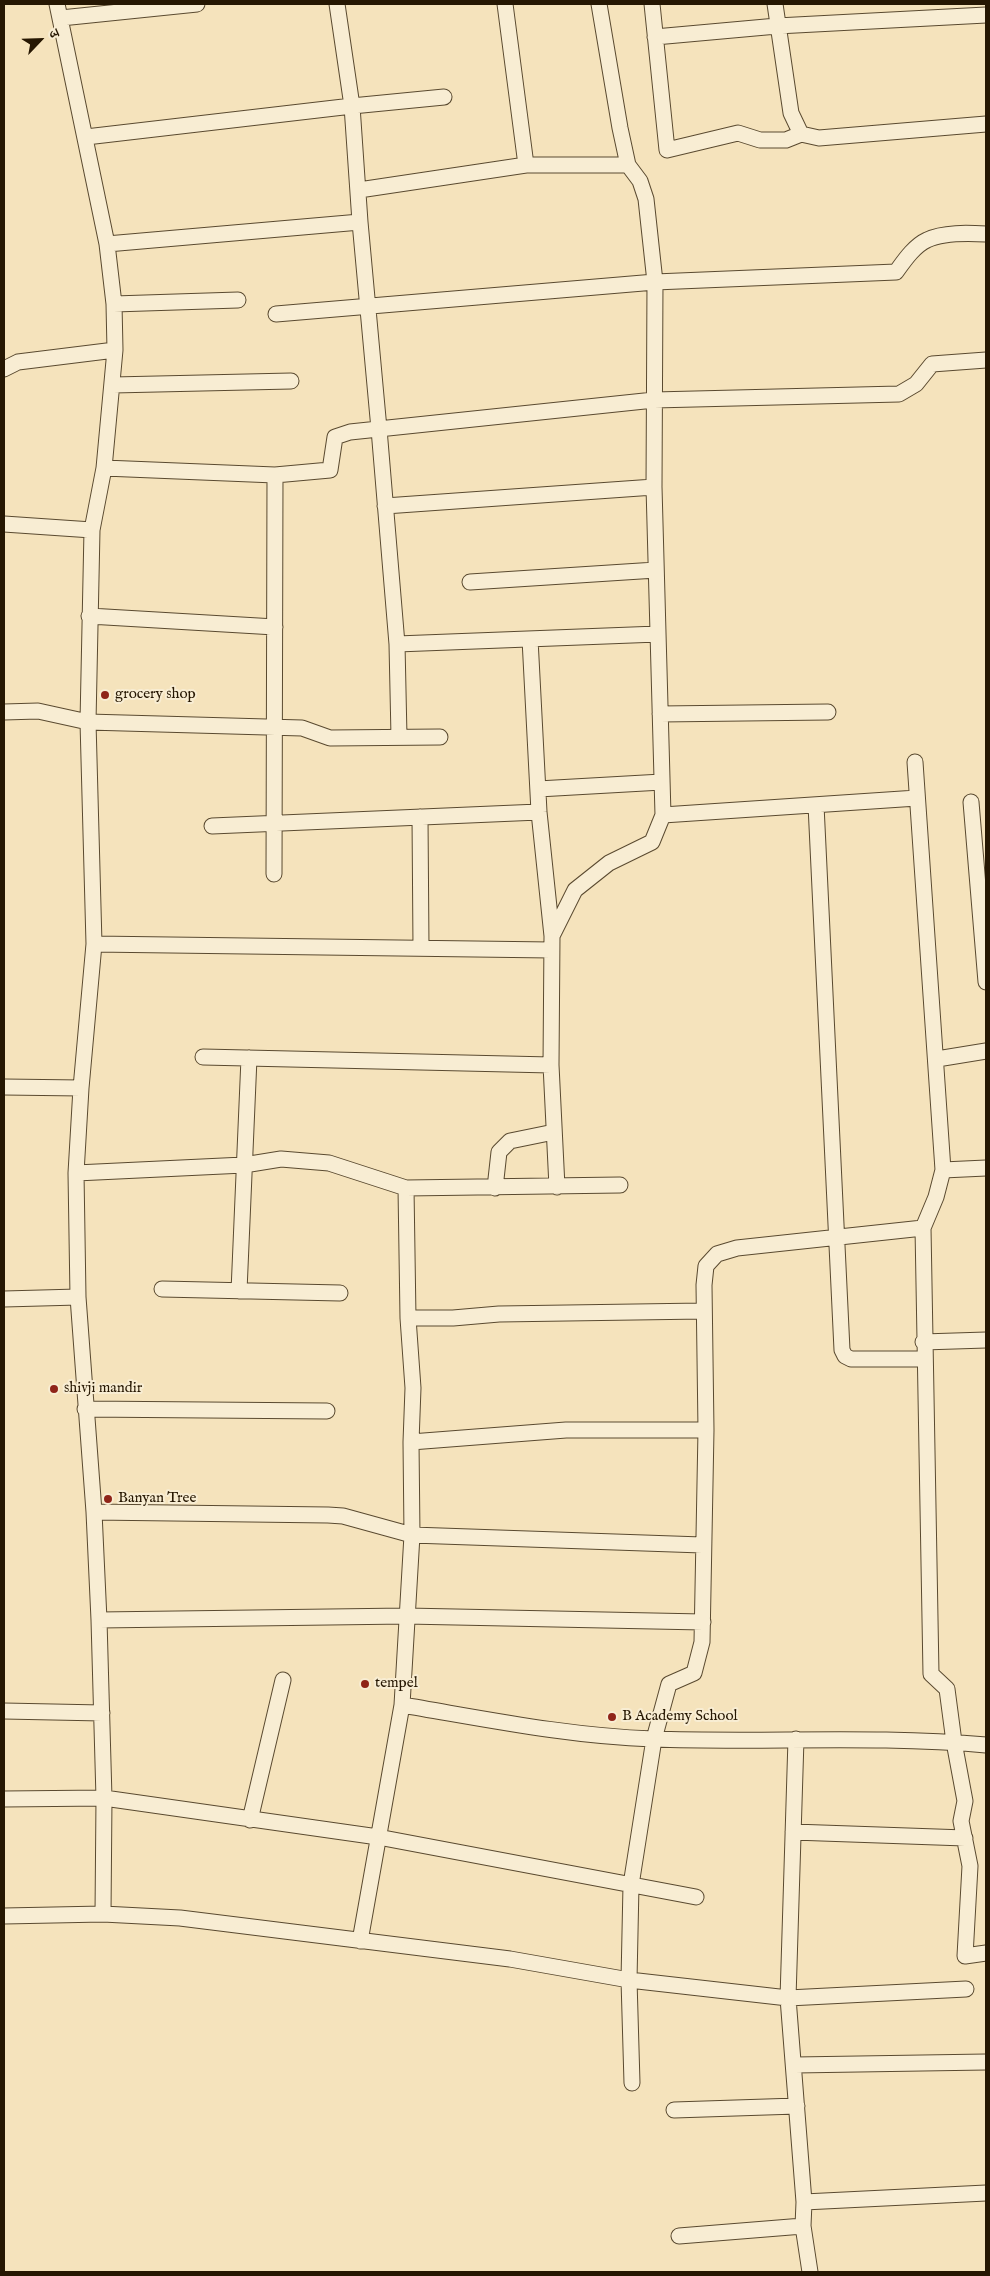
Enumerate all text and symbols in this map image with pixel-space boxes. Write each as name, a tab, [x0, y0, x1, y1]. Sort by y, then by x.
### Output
north arrow	[15, 15, 65, 65]
text: उ	[44, 27, 63, 41]
place label: grocery shop	[115, 686, 196, 704]
marker: grocery shop	[99, 689, 111, 701]
place label: shivji mandir	[64, 1380, 142, 1398]
marker: shivji mandir	[48, 1383, 60, 1395]
place label: Banyan Tree	[118, 1490, 196, 1508]
marker: Banyan Tree	[102, 1493, 114, 1505]
place label: tempel	[375, 1675, 418, 1693]
marker: tempel	[359, 1678, 371, 1690]
place label: B Academy School	[622, 1708, 738, 1726]
marker: B Academy School	[606, 1711, 618, 1723]

